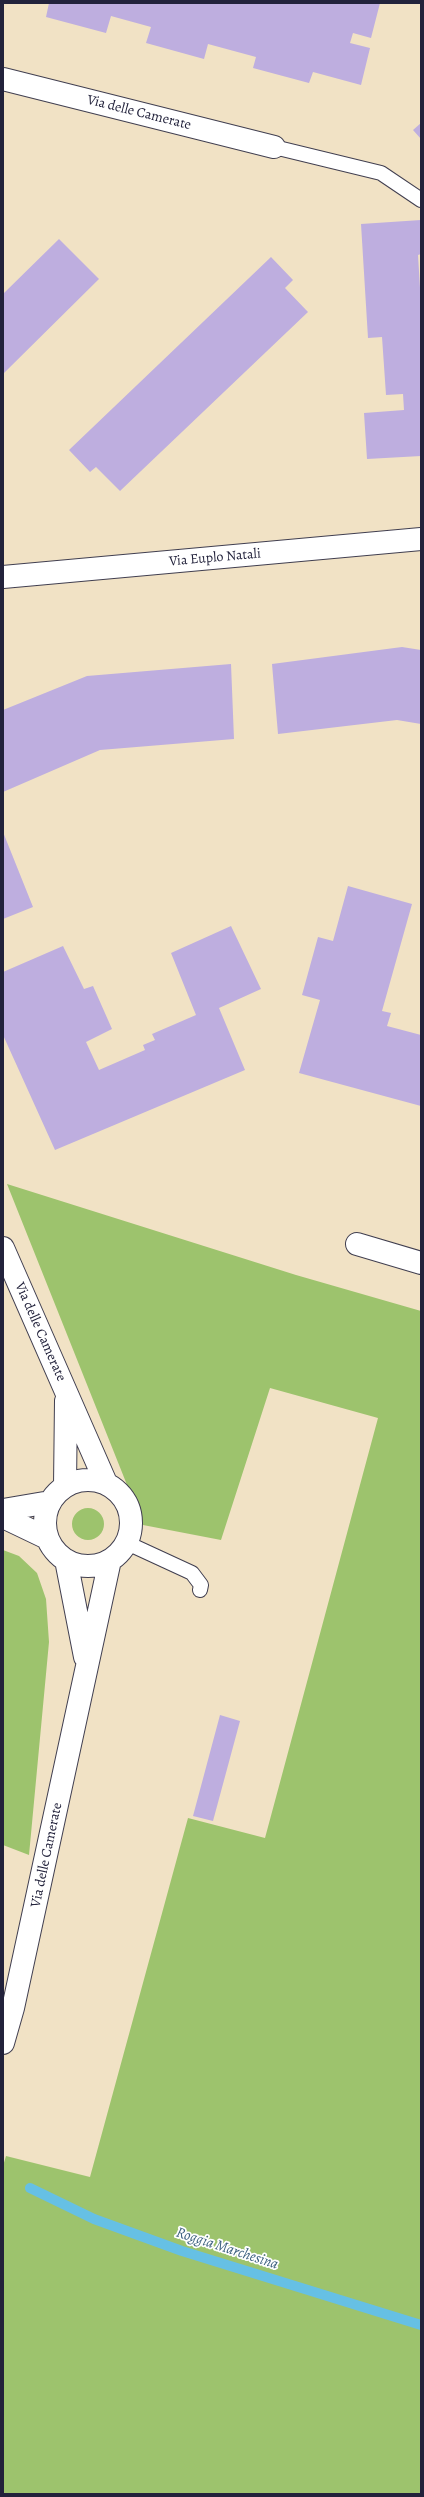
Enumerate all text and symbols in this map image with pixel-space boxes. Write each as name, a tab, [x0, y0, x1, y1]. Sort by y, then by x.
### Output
street label: Via delle Camerate	[85, 92, 193, 134]
street label: Via Euplo Natali	[168, 546, 262, 570]
street label: Via delle Camerate	[11, 1280, 69, 1384]
street label: Via delle Camerate	[28, 1801, 66, 1909]
water label: Roggia Marchesina	[174, 2224, 280, 2274]

